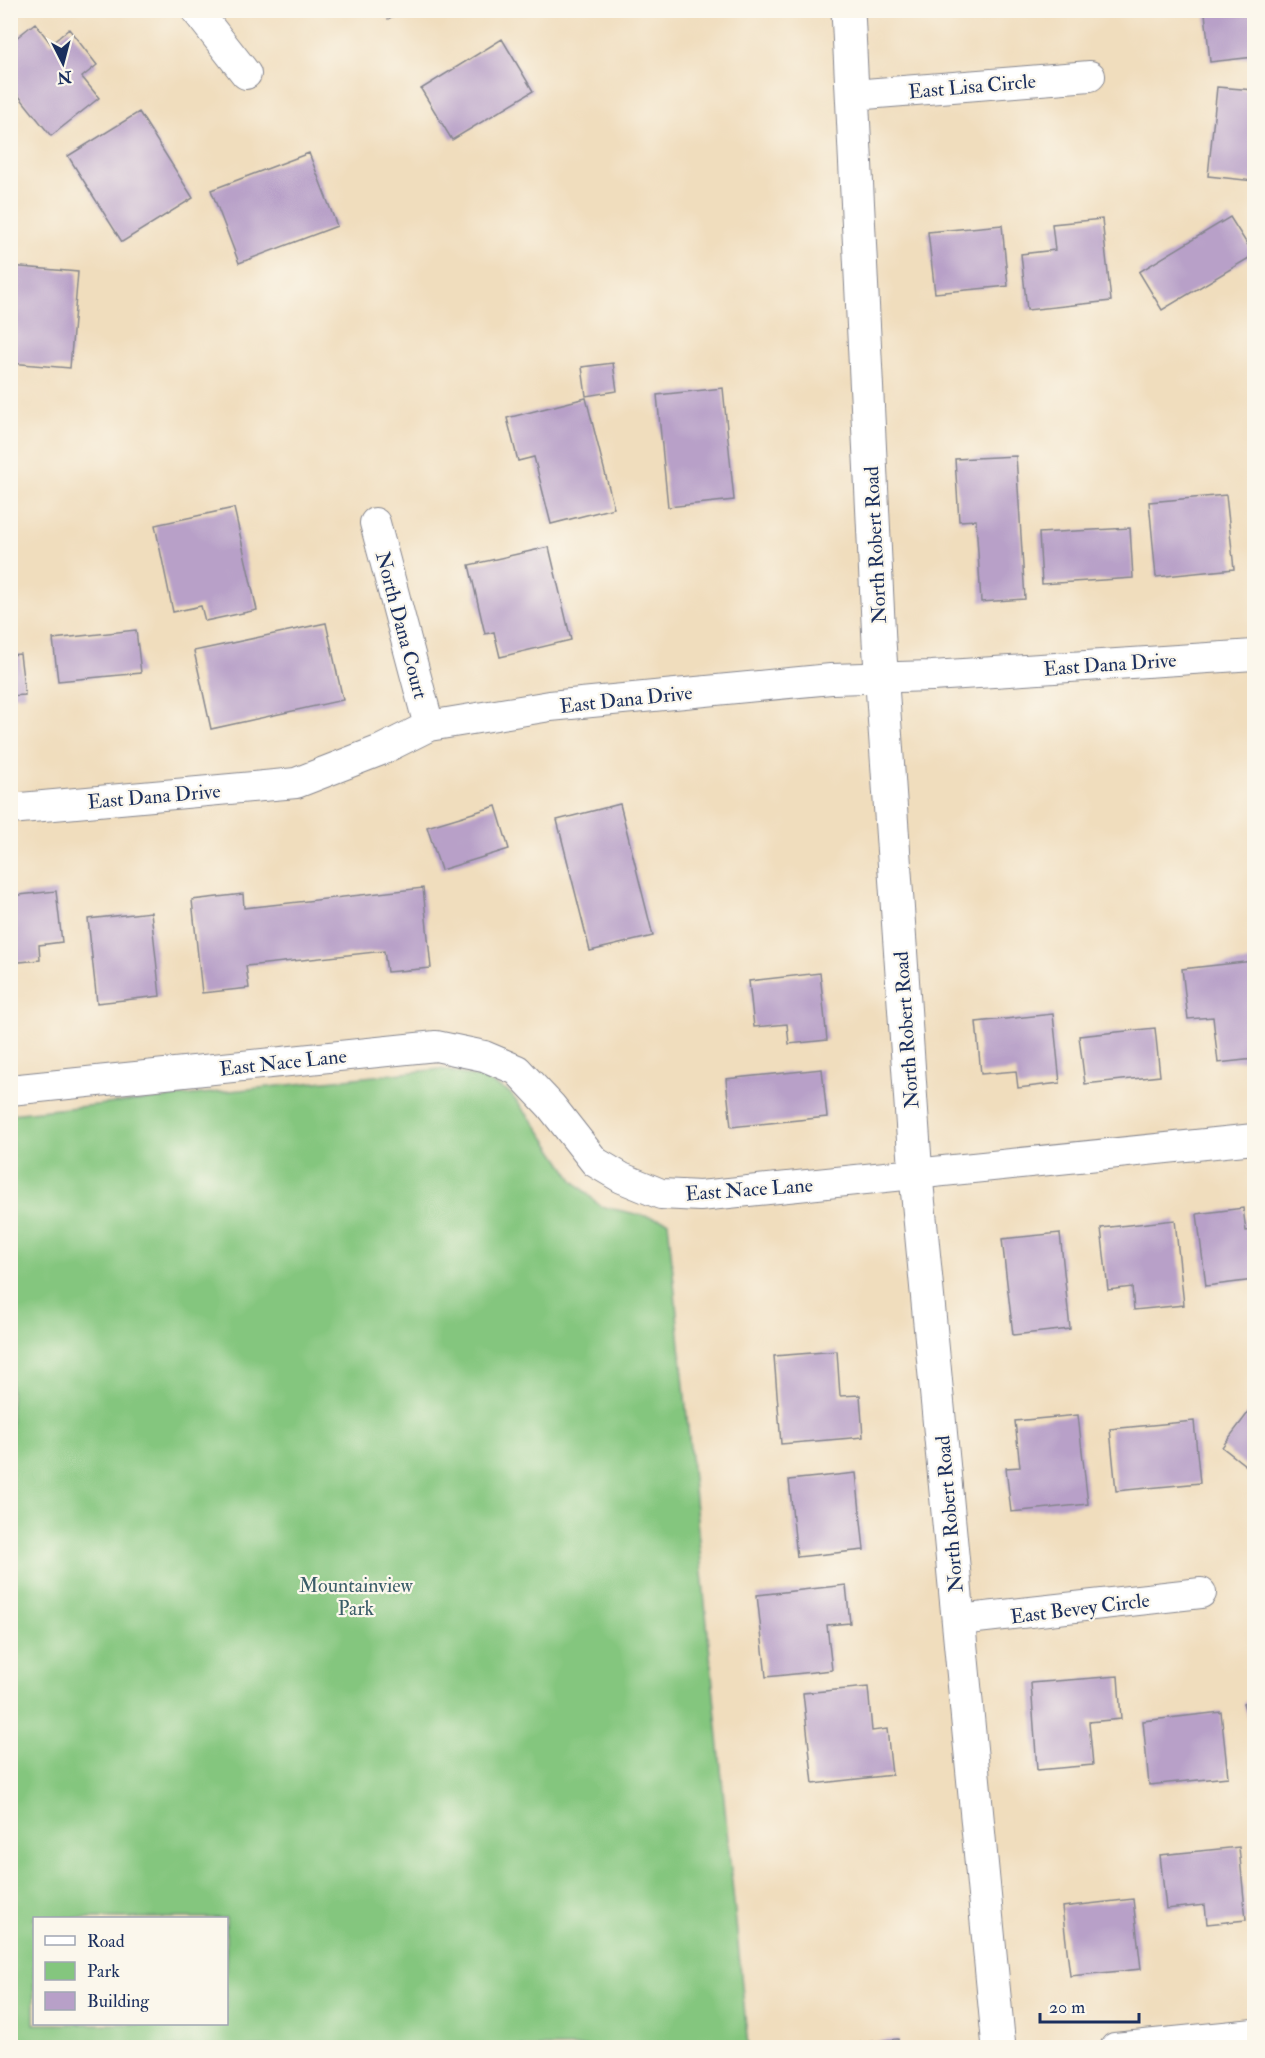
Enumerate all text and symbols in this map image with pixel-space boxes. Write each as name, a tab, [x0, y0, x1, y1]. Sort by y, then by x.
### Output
north arrow	[33, 33, 93, 93]
text: N	[56, 66, 74, 88]
street label: East Lisa Circle	[907, 68, 1037, 105]
street label: North Robert Road	[859, 465, 892, 624]
street label: North Dana Court	[370, 549, 433, 702]
street label: East Dana Drive	[1043, 647, 1177, 682]
street label: East Dana Drive	[558, 680, 694, 719]
street label: East Dana Drive	[87, 778, 221, 815]
street label: North Robert Road	[889, 950, 924, 1109]
street label: East Nace Lane	[218, 1043, 348, 1082]
street label: East Nace Lane	[684, 1173, 814, 1206]
street label: North Robert Road	[930, 1434, 969, 1594]
park label: Mountainview Park	[299, 1573, 414, 1621]
street label: East Bevey Circle	[1009, 1588, 1151, 1629]
legend	[33, 1917, 228, 2025]
text: Road	[87, 1930, 125, 1953]
text: Park	[87, 1960, 120, 1983]
scale bar	[1040, 1986, 1139, 2024]
text: Building	[87, 1990, 150, 2013]
text: 20 m	[1049, 1996, 1085, 2019]

